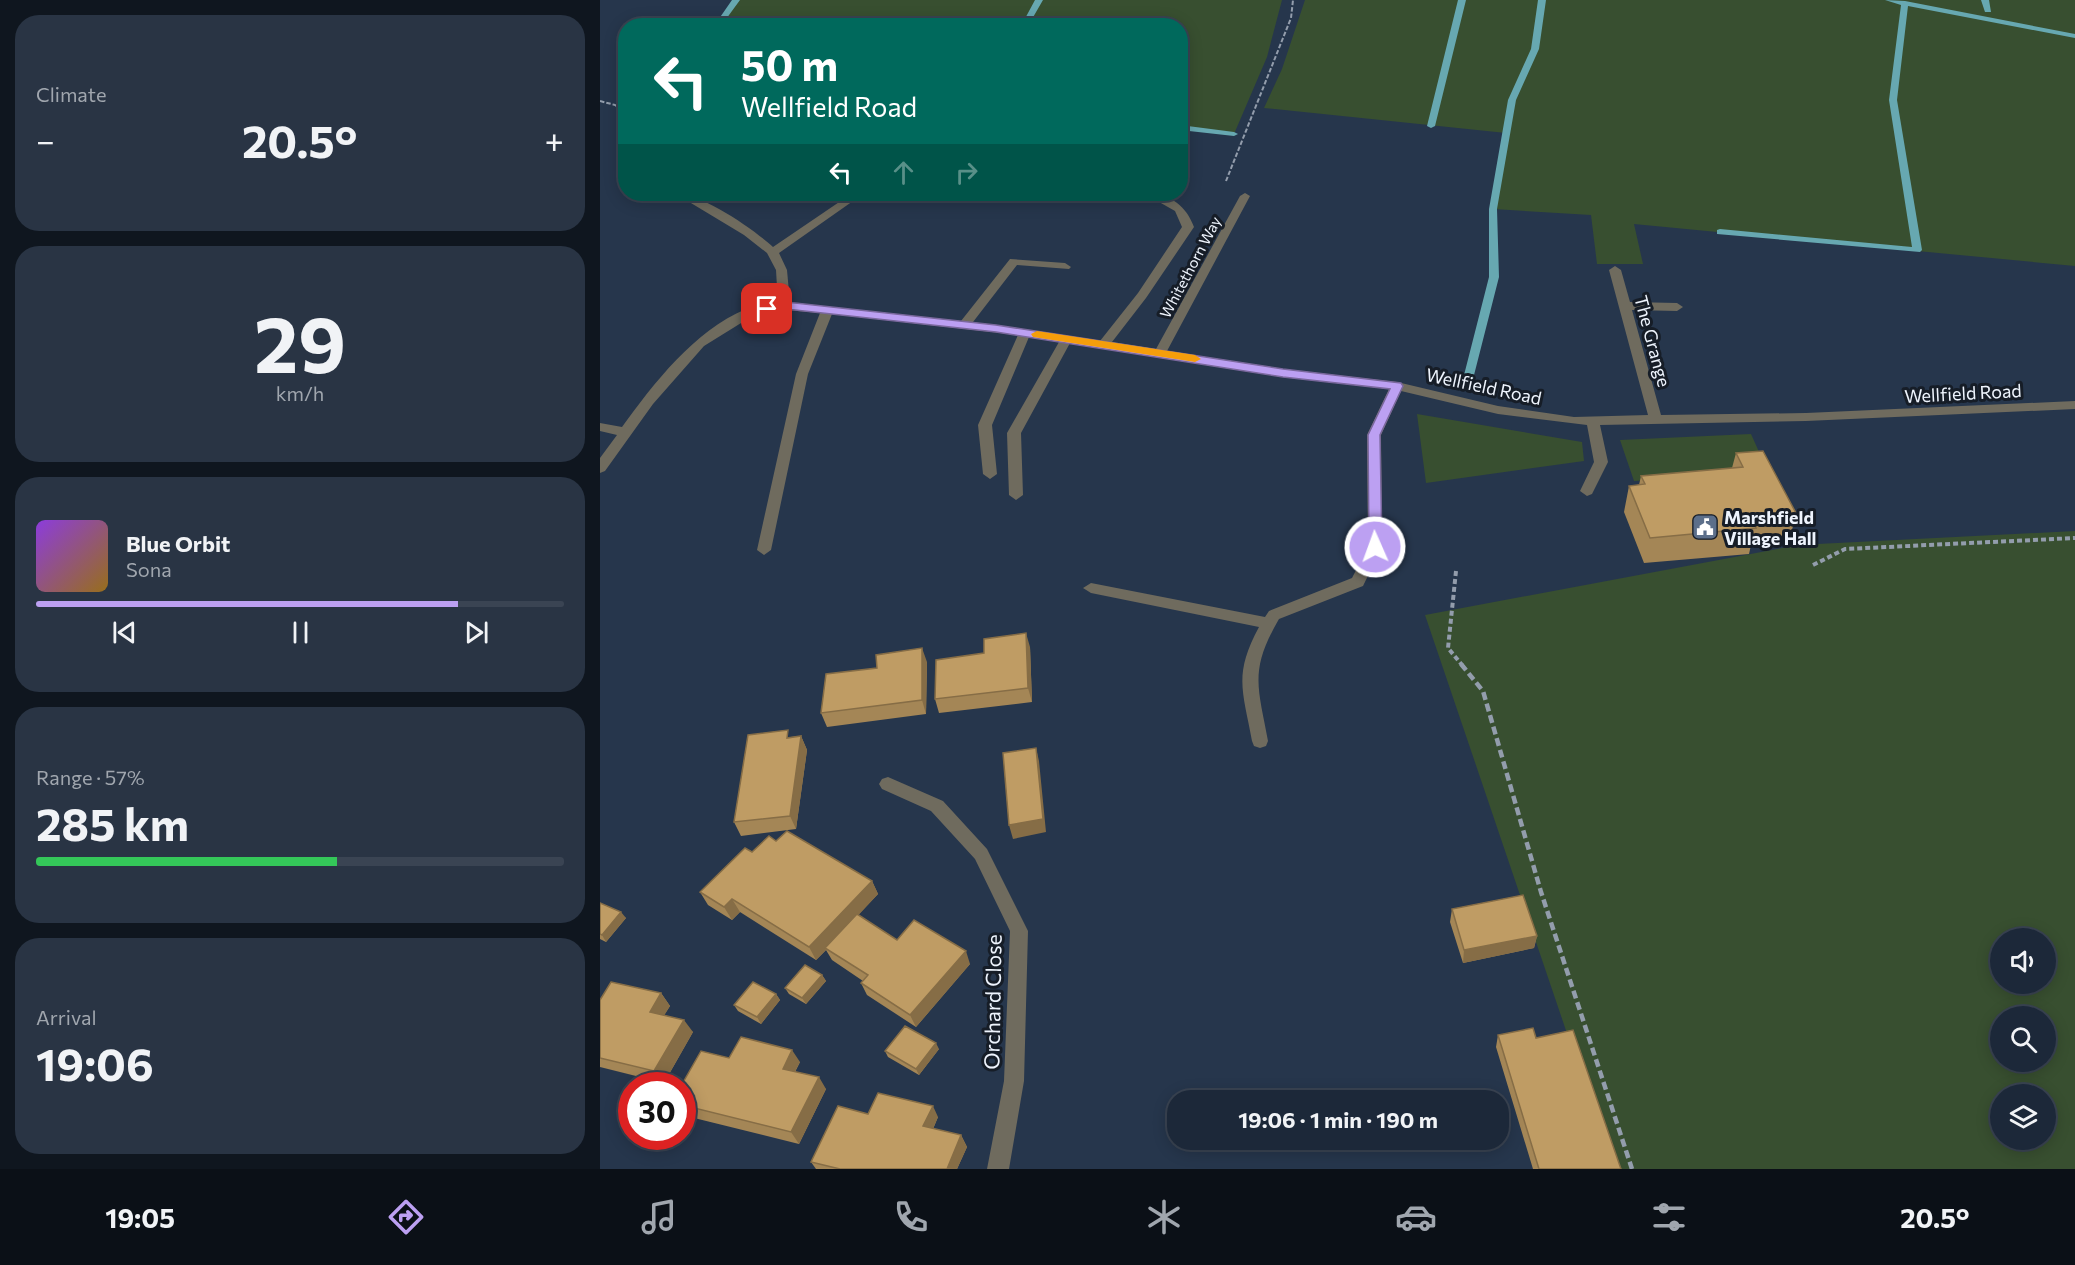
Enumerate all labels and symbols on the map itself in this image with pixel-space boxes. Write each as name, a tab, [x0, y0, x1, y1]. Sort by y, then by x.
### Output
street label: Whitethorn Way	[1156, 213, 1225, 321]
pin	[741, 283, 792, 334]
street label: The Grange	[1630, 293, 1676, 389]
street label: Wellfield Road	[1424, 363, 1544, 409]
street label: Wellfield Road	[1904, 379, 2022, 407]
place label: Marshfield Village Hall	[1724, 506, 1817, 549]
public building icon: Marshfield Village Hall	[1690, 512, 1720, 542]
position arrow	[1343, 515, 1407, 579]
street label: Orchard Close	[978, 934, 1006, 1070]
speed limit sign: 30	[618, 1072, 696, 1150]

